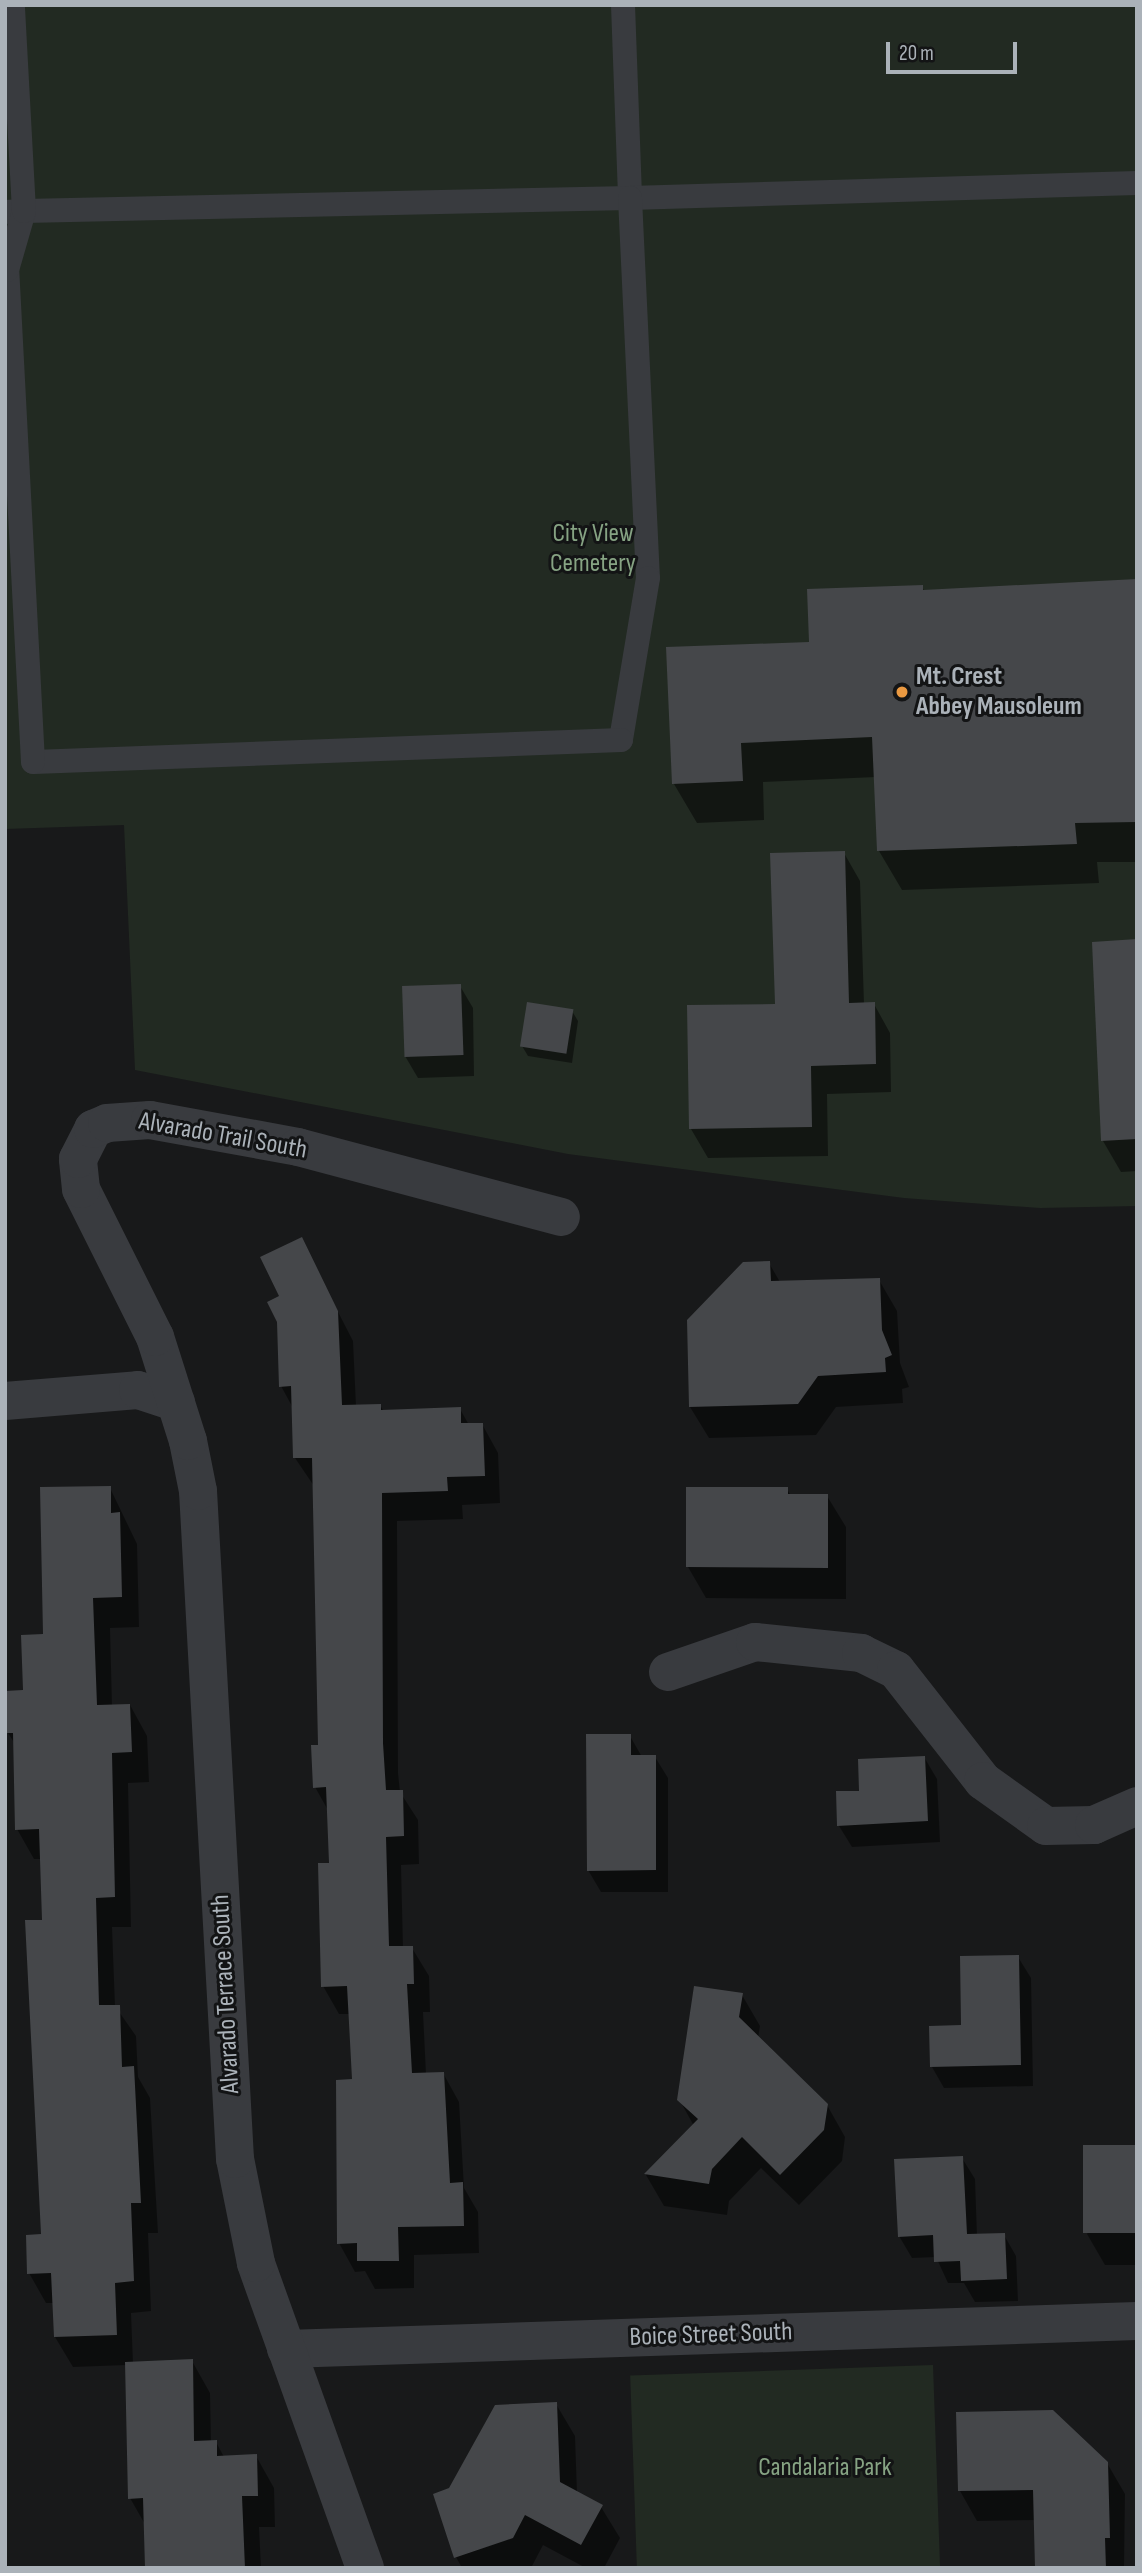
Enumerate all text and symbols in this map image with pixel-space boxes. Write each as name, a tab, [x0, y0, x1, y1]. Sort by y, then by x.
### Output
scale bar	[890, 28, 1021, 72]
text: 20 m	[899, 41, 934, 66]
park label: City View Cemetery	[550, 518, 636, 580]
place label: Mt. Crest Abbey Mausoleum	[916, 661, 1082, 722]
marker: Mt. Crest Abbey Mausoleum	[894, 684, 910, 700]
street label: Alvarado Trail South	[137, 1106, 309, 1166]
street label: Alvarado Terrace South	[205, 1894, 247, 2094]
street label: Boice Street South	[629, 2317, 793, 2353]
park label: Candalaria Park	[758, 2452, 892, 2484]

